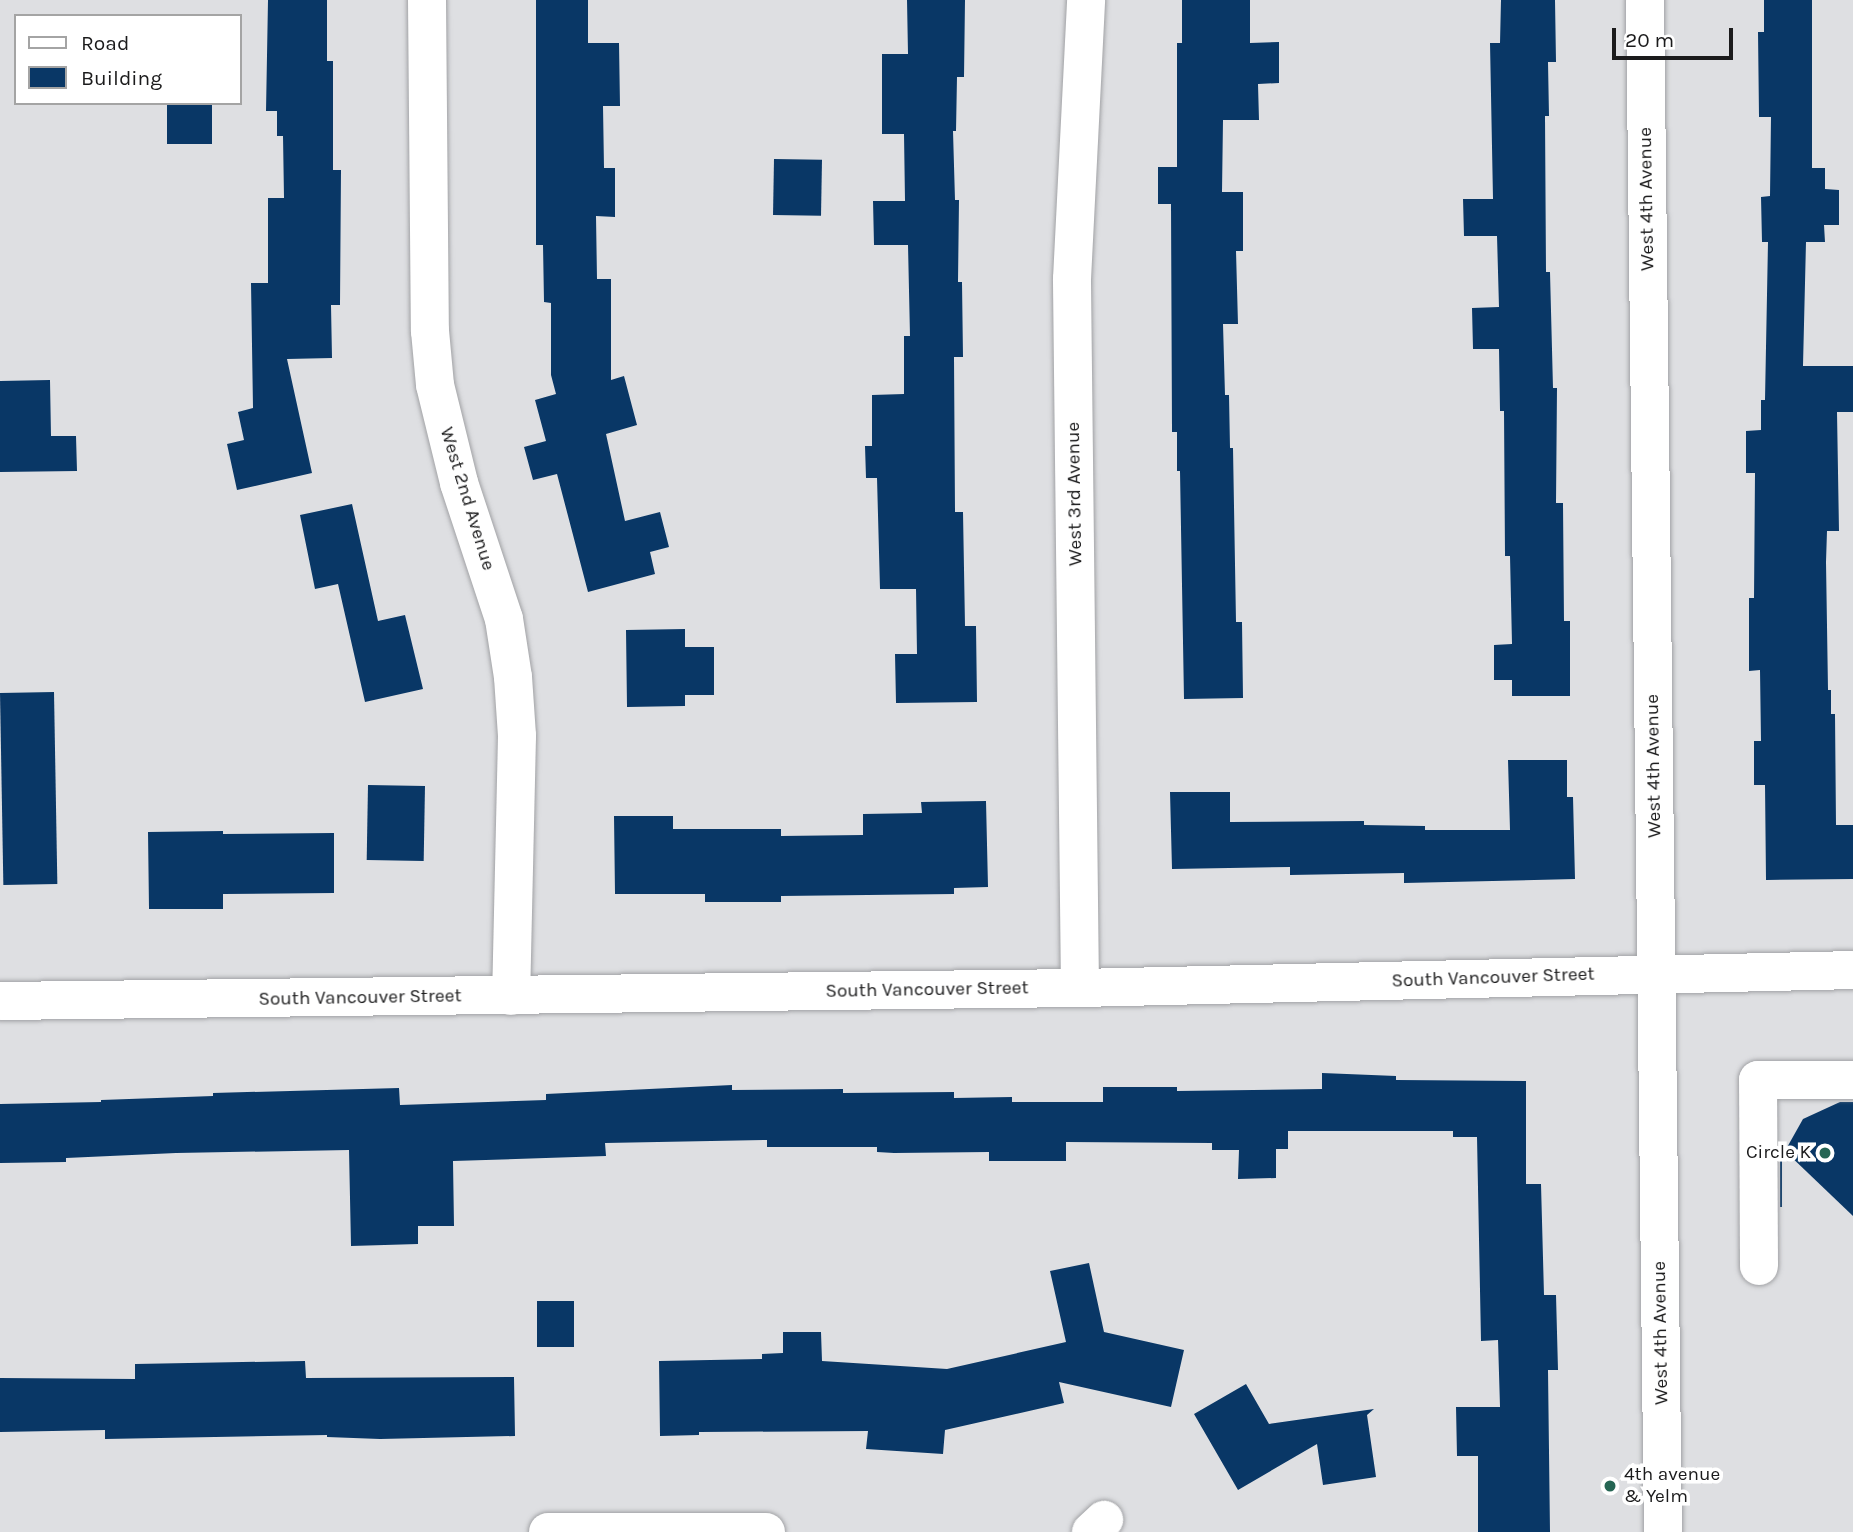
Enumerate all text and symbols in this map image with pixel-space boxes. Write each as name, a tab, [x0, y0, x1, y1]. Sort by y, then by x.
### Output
legend	[14, 14, 242, 105]
scale bar	[1615, 14, 1736, 58]
text: 20 m	[1625, 28, 1674, 52]
text: Road	[81, 31, 129, 55]
text: Building	[81, 66, 162, 90]
street label: West 4th Avenue	[1634, 127, 1660, 271]
street label: West 3rd Avenue	[1062, 422, 1088, 566]
street label: West 2nd Avenue	[434, 425, 500, 573]
street label: West 4th Avenue	[1641, 694, 1667, 838]
street label: South Vancouver Street	[1391, 963, 1595, 993]
street label: South Vancouver Street	[825, 977, 1029, 1003]
street label: South Vancouver Street	[258, 985, 462, 1011]
place label: Circle K	[1746, 1142, 1811, 1164]
marker: Circle K	[1817, 1145, 1833, 1161]
street label: West 4th Avenue	[1648, 1261, 1674, 1405]
place label: 4th avenue & Yelm	[1624, 1464, 1720, 1508]
marker: 4th avenue & Yelm	[1602, 1478, 1618, 1494]

